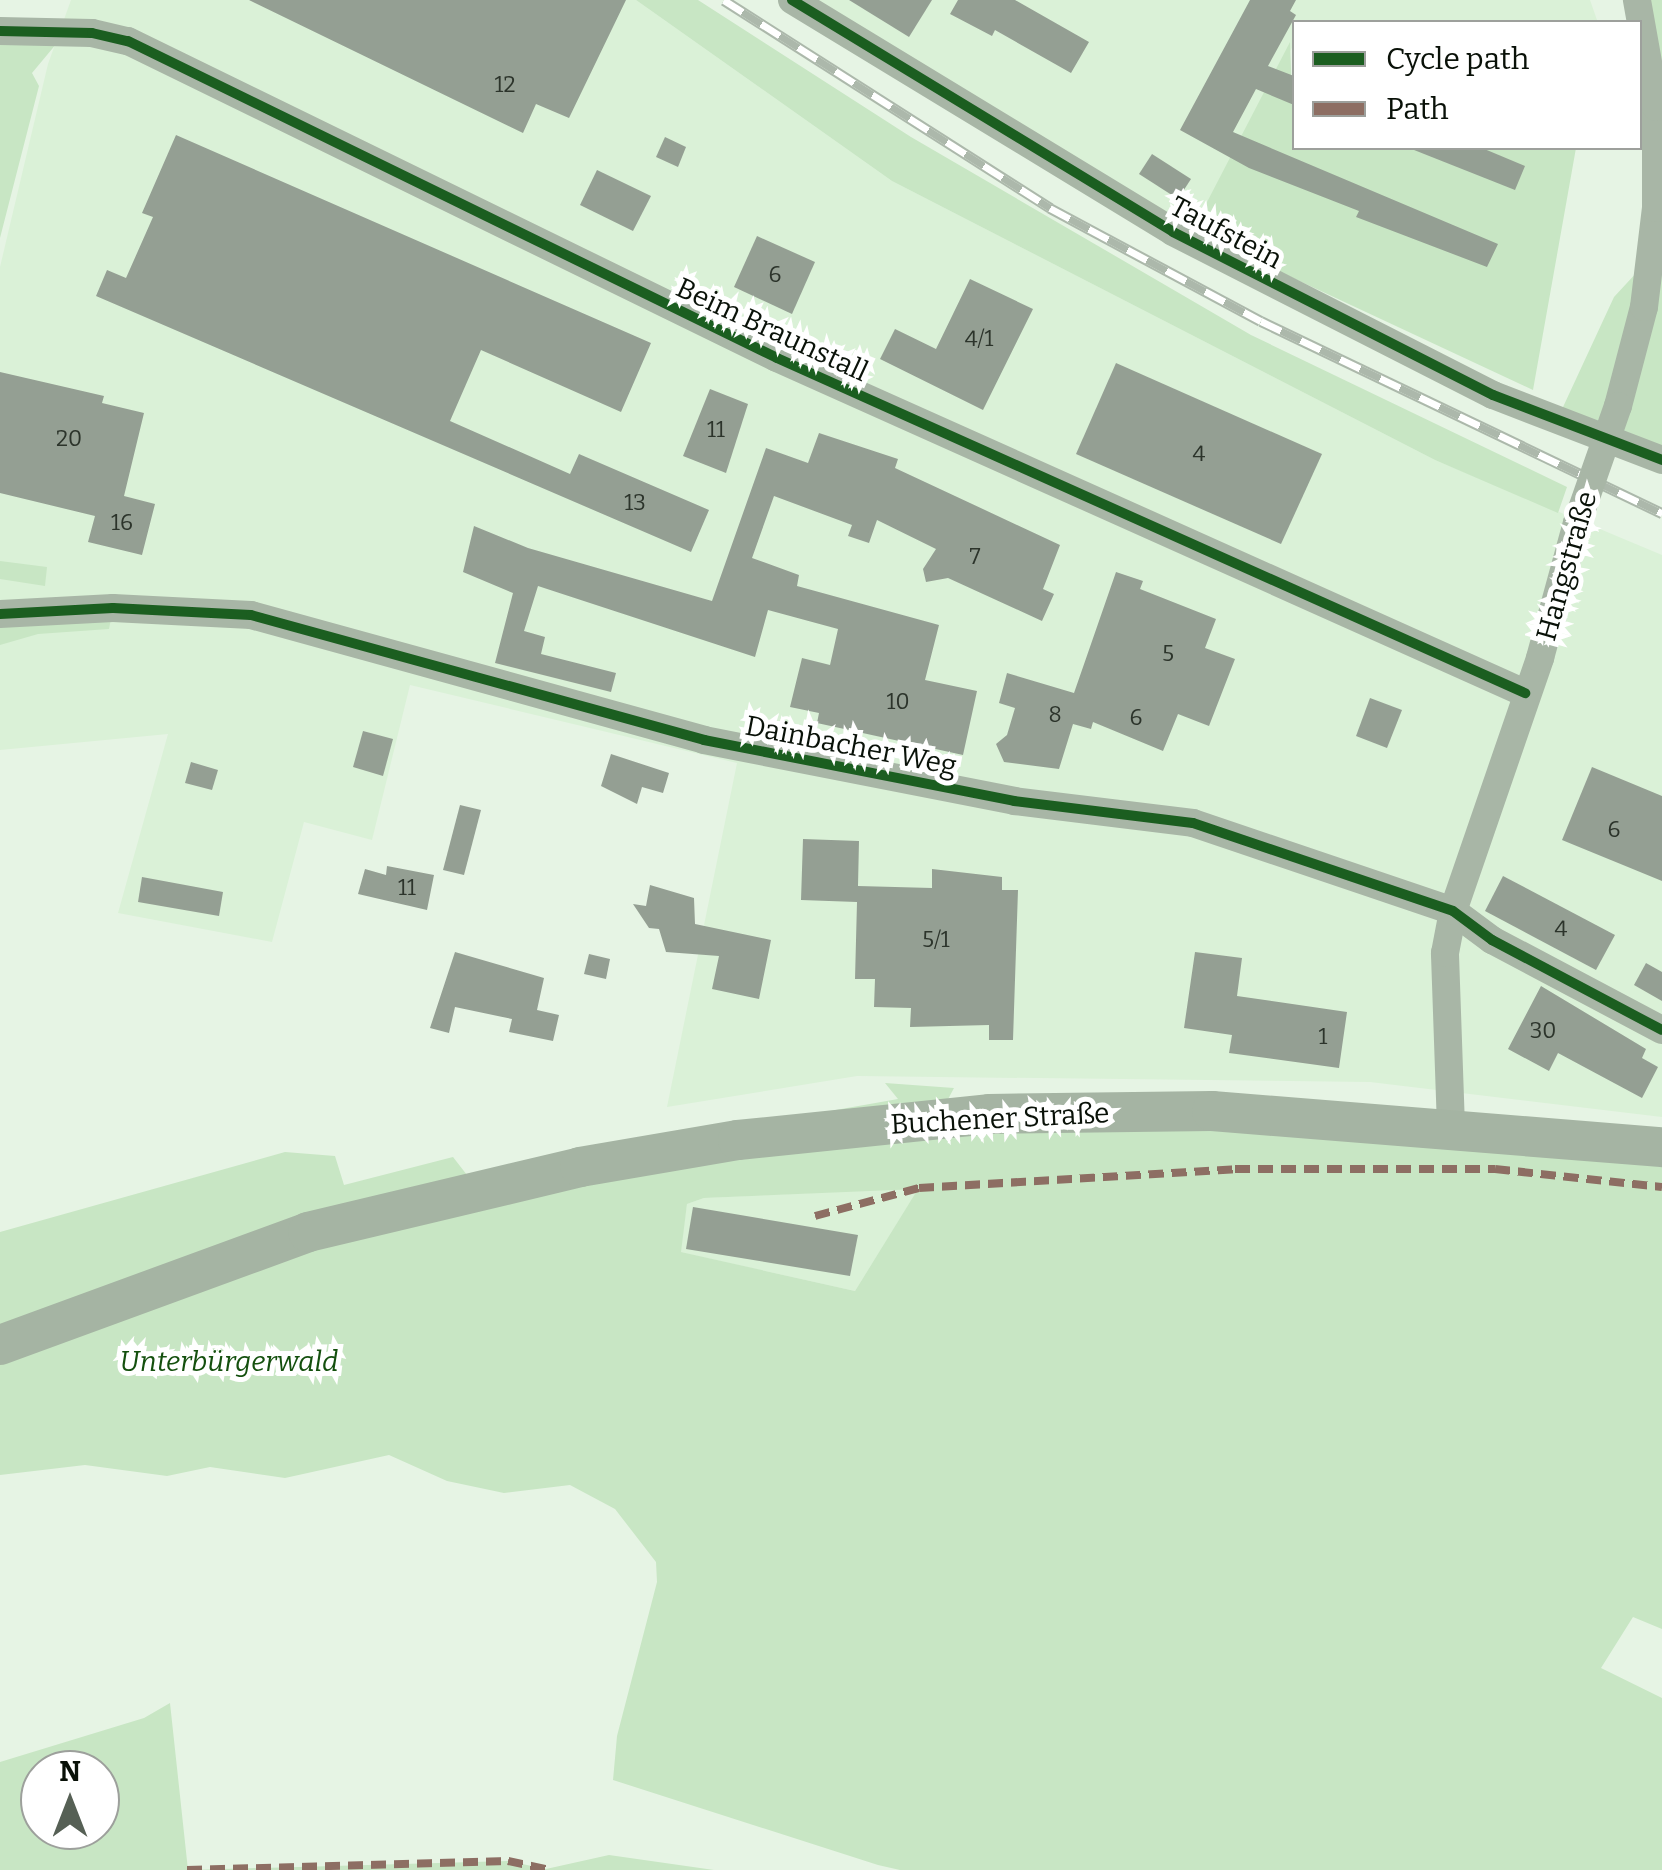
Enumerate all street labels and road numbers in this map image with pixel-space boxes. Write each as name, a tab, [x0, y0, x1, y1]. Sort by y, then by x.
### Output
street label: Taufstein	[1164, 190, 1288, 276]
street label: Beim Braunstall	[671, 271, 873, 389]
street label: Hangstraße	[1530, 487, 1604, 645]
street label: Dainbacher Weg	[742, 709, 960, 783]
street label: Buchener Straße	[890, 1096, 1110, 1142]

